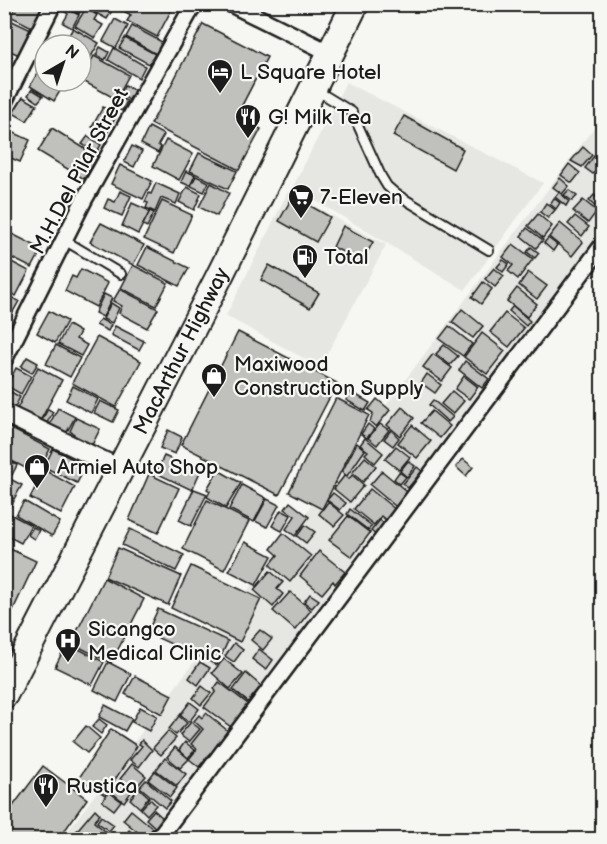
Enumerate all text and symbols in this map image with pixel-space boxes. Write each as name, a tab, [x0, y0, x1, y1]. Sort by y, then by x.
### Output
north arrow	[33, 33, 93, 93]
text: N	[61, 41, 82, 64]
hotel icon: L Square Hotel	[205, 57, 235, 95]
place label: L Square Hotel	[240, 60, 381, 85]
street label: M.H.Del Pilar Street	[25, 83, 134, 259]
restaurant icon: G! Milk Tea	[233, 102, 263, 140]
place label: G! Milk Tea	[268, 105, 372, 130]
supermarket icon: 7-Eleven	[286, 182, 316, 220]
place label: 7-Eleven	[320, 185, 403, 210]
fuel station icon: Total	[290, 242, 320, 280]
place label: Total	[324, 245, 368, 270]
street label: MacArthur Highway	[128, 263, 235, 439]
place label: Maxiwood Construction Supply	[234, 352, 424, 401]
shop icon: Maxiwood Construction Supply	[199, 361, 229, 399]
shop icon: Armiel Auto Shop	[22, 452, 52, 490]
place label: Armiel Auto Shop	[57, 455, 218, 480]
place label: Sicangco Medical Clinic	[88, 617, 221, 666]
hospital icon: Sicangco Medical Clinic	[53, 626, 83, 664]
restaurant icon: Rustica	[31, 771, 61, 809]
place label: Rustica	[66, 774, 137, 799]

